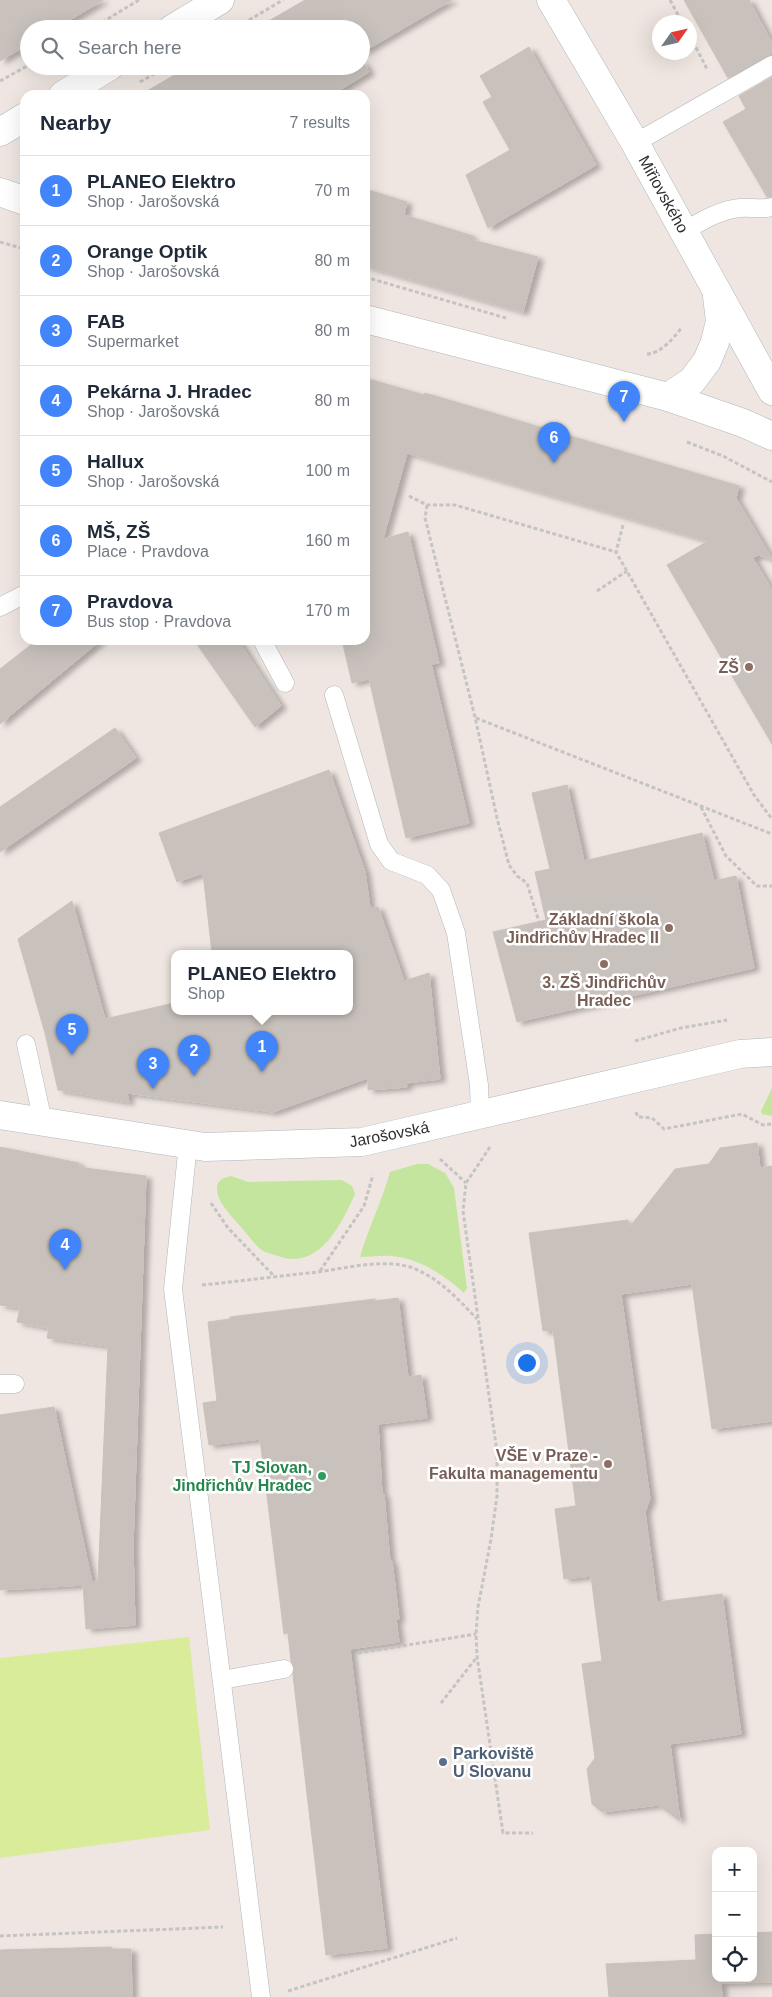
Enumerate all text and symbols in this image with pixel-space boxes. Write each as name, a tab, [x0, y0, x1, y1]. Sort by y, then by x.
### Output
north arrow	[652, 15, 697, 60]
search box	[20, 20, 370, 75]
icon: search	[38, 34, 66, 62]
text: Search here	[78, 37, 182, 58]
text: Nearby	[40, 111, 111, 134]
text: 7 results	[290, 114, 350, 131]
street label: Miřiovského	[635, 153, 692, 236]
text: PLANEO Elektro	[87, 171, 236, 192]
text: 1	[52, 182, 60, 199]
text: 70 m	[314, 182, 350, 199]
text: Shop · Jarošovská	[87, 193, 220, 210]
text: Orange Optik	[87, 241, 207, 262]
text: 2	[52, 252, 60, 269]
text: 80 m	[314, 252, 350, 269]
text: Shop · Jarošovská	[87, 263, 220, 280]
text: FAB	[87, 311, 125, 332]
text: 3	[52, 322, 60, 339]
text: 80 m	[314, 322, 350, 339]
text: Supermarket	[87, 333, 179, 350]
text: Pekárna J. Hradec	[87, 381, 252, 402]
pin: 7	[608, 381, 640, 422]
text: 4	[52, 392, 60, 409]
text: 80 m	[314, 392, 350, 409]
text: Shop · Jarošovská	[87, 403, 220, 420]
pin: 6	[538, 422, 570, 463]
text: Hallux	[87, 451, 144, 472]
text: 5	[52, 462, 60, 479]
text: 100 m	[306, 462, 350, 479]
text: Shop · Jarošovská	[87, 473, 220, 490]
text: MŠ, ZŠ	[87, 521, 150, 542]
text: 6	[52, 532, 60, 549]
text: 160 m	[306, 532, 350, 549]
text: Place · Pravdova	[87, 543, 209, 560]
text: Pravdova	[87, 591, 173, 612]
text: 7	[52, 602, 60, 619]
text: 170 m	[306, 602, 350, 619]
text: Bus stop · Pravdova	[87, 613, 231, 630]
place label: ZŠ	[719, 658, 739, 676]
marker: ZŠ	[743, 661, 755, 673]
place label: Základní škola Jindřichův Hradec II	[506, 911, 659, 946]
marker: Základní škola Jindřichův Hradec II	[663, 922, 675, 934]
popup	[171, 950, 353, 1015]
marker: 3. ZŠ Jindřichův Hradec	[598, 958, 610, 970]
text: PLANEO Elektro	[188, 963, 336, 984]
place label: 3. ZŠ Jindřichův Hradec	[542, 973, 666, 1009]
text: Shop	[188, 985, 225, 1002]
pin: 5	[56, 1014, 88, 1055]
pin: 1	[246, 1031, 278, 1072]
pin: 2	[178, 1035, 210, 1076]
pin: 3	[137, 1048, 169, 1089]
street label: Jarošovská	[348, 1118, 431, 1151]
pin: 4	[49, 1229, 81, 1270]
your location	[514, 1350, 540, 1376]
place label: VŠE v Praze - Fakulta managementu	[429, 1446, 598, 1482]
marker: VŠE v Praze - Fakulta managementu	[602, 1458, 614, 1470]
place label: TJ Slovan, Jindřichův Hradec	[172, 1459, 312, 1494]
marker: TJ Slovan, Jindřichův Hradec	[316, 1470, 328, 1482]
place label: Parkoviště U Slovanu	[453, 1745, 534, 1780]
marker: Parkoviště U Slovanu	[437, 1756, 449, 1768]
map controls	[712, 1847, 757, 1982]
button: +	[712, 1847, 757, 1892]
button: −	[712, 1892, 757, 1937]
button: locate	[712, 1937, 757, 1982]

